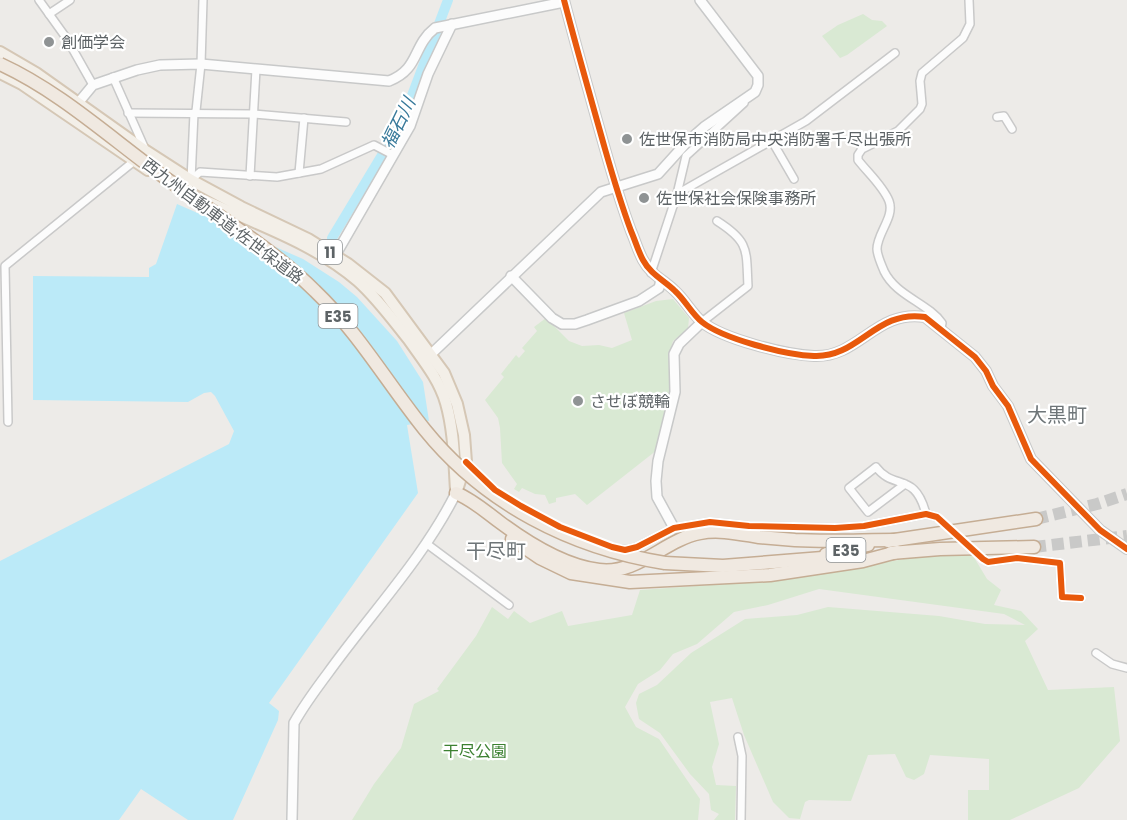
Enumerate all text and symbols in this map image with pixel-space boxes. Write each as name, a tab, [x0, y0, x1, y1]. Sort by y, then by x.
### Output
place label: 創価学会	[61, 31, 125, 54]
marker: 創価学会	[42, 35, 56, 49]
water label: 福石川	[375, 91, 422, 153]
place label: 佐世保市消防局中央消防署千尽出張所	[639, 128, 911, 151]
marker: 佐世保市消防局中央消防署千尽出張所	[620, 132, 634, 146]
street label: 西九州自動車道;佐世保道路	[138, 153, 308, 289]
place label: 佐世保社会保険事務所	[656, 187, 816, 210]
marker: 佐世保社会保険事務所	[637, 191, 651, 205]
road number: 11	[318, 240, 342, 264]
road number: E35	[318, 304, 358, 328]
place label: させぼ競輪	[590, 390, 670, 413]
marker: させぼ競輪	[571, 394, 585, 408]
district label: 大黒町	[1027, 401, 1087, 429]
district label: 干尽町	[466, 537, 526, 565]
road number: E35	[826, 538, 866, 562]
park label: 干尽公園	[443, 740, 507, 763]

